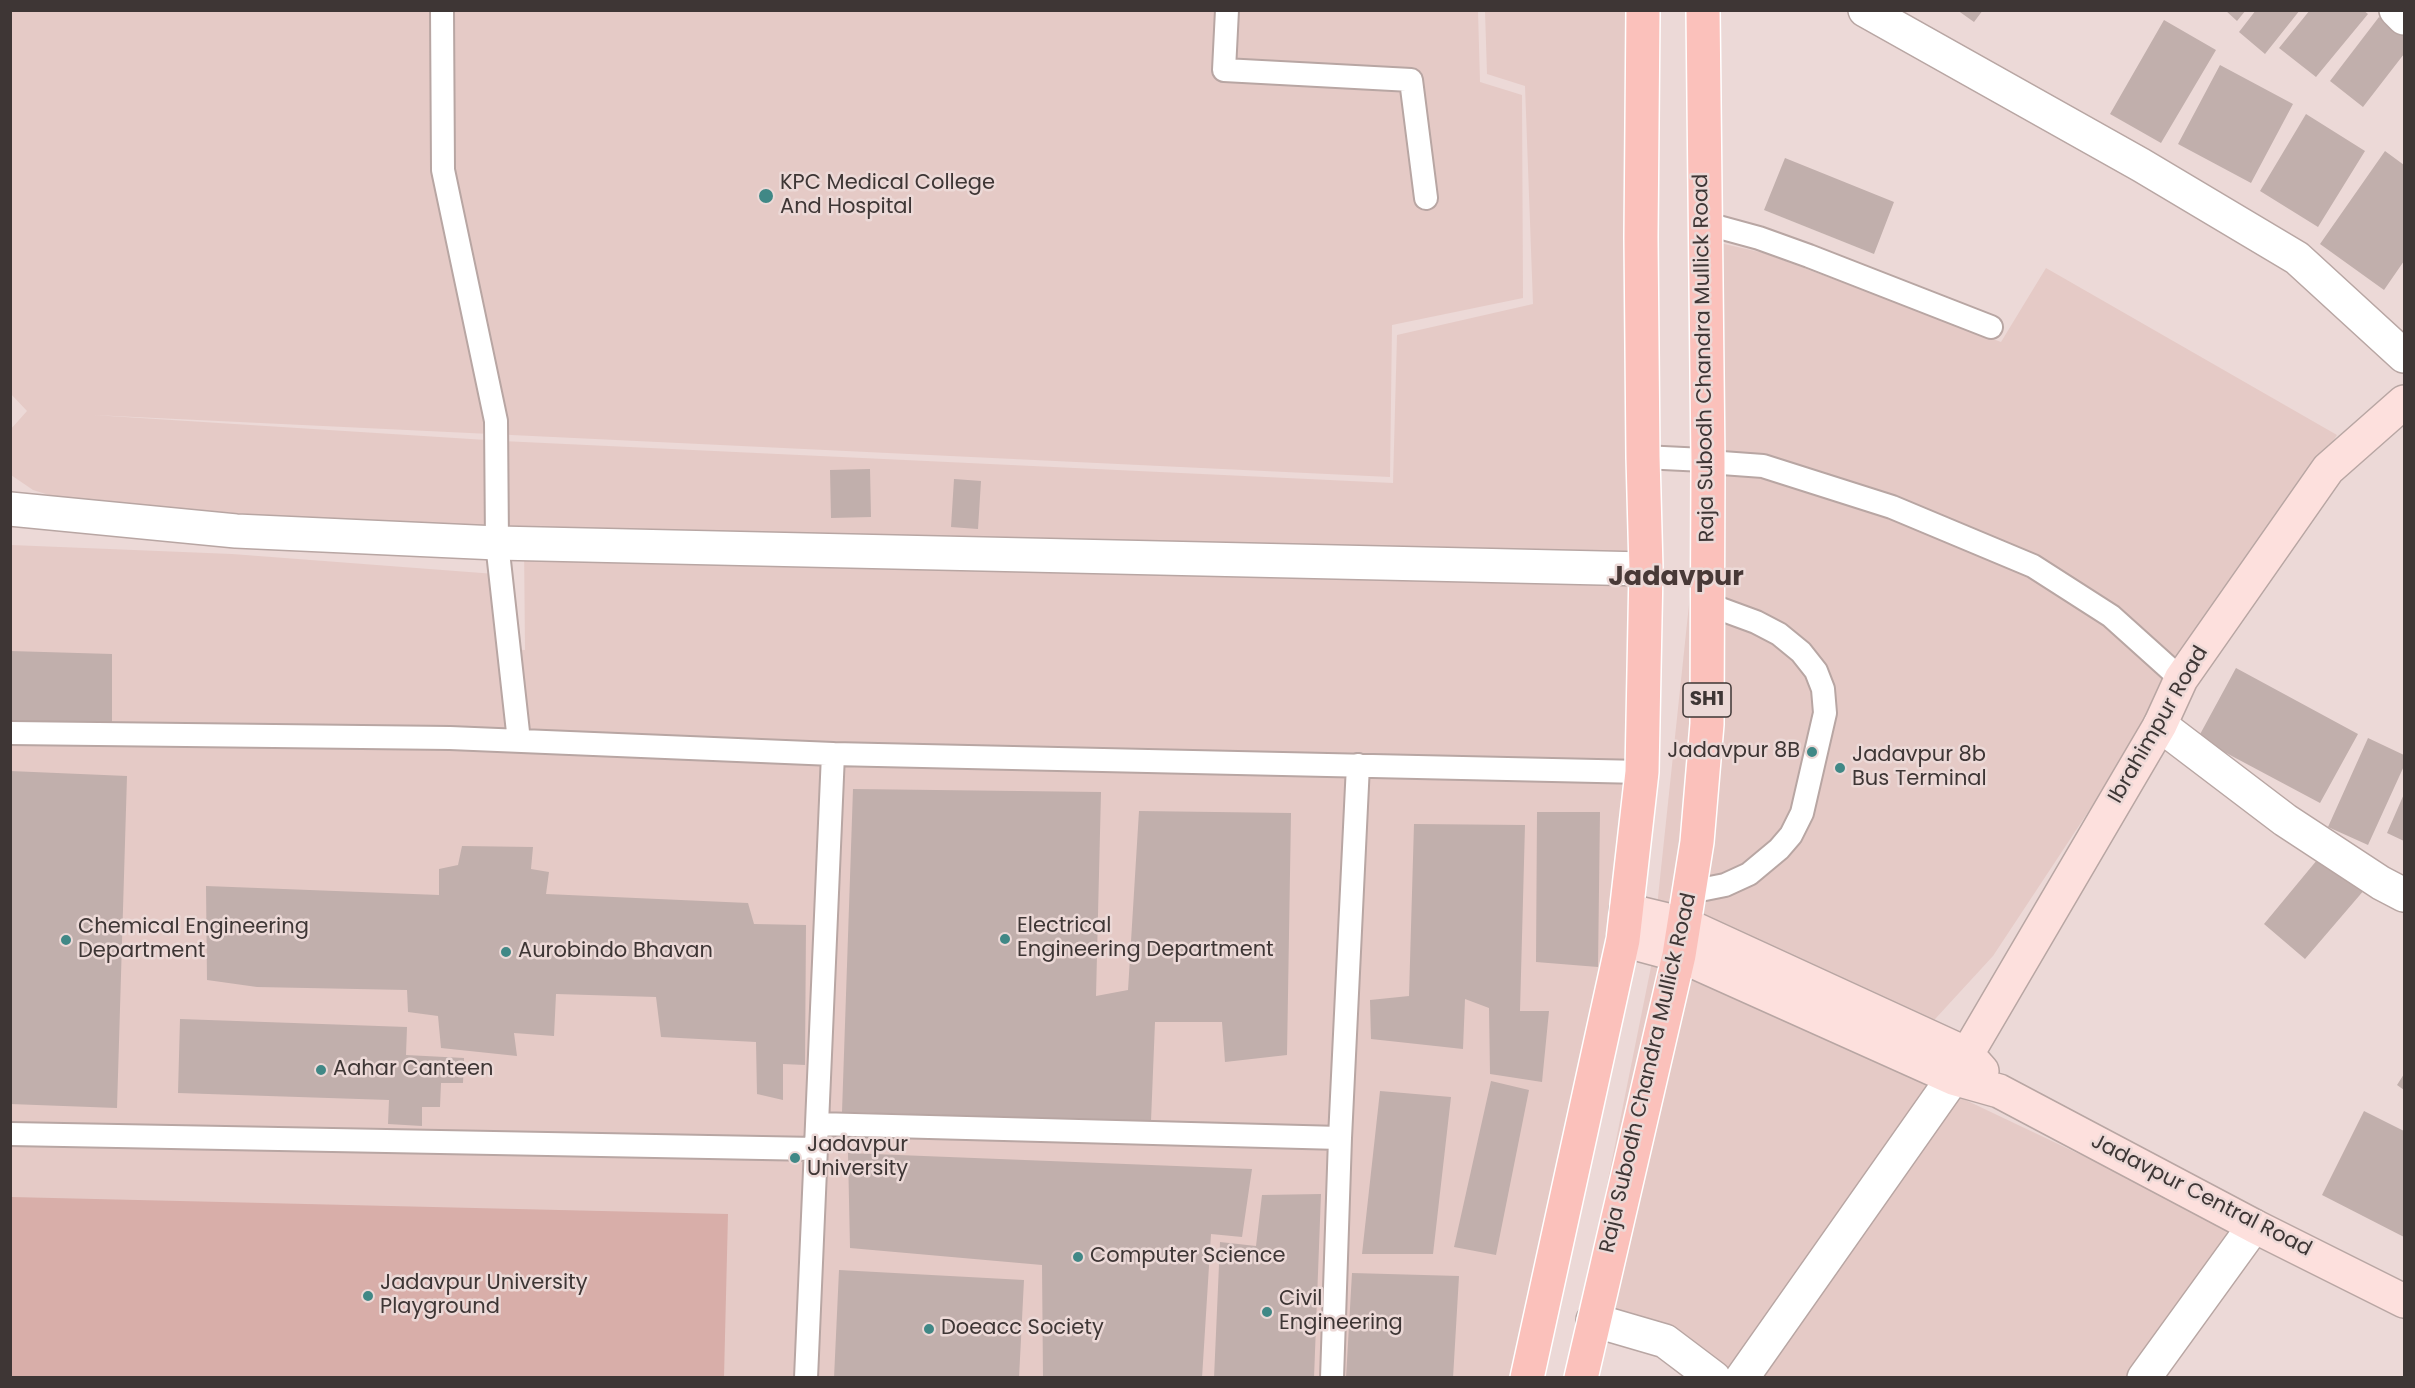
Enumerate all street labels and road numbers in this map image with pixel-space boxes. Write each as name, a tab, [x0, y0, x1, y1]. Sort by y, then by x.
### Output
street label: Raja Subodh Chandra Mullick Road	[1689, 174, 1721, 542]
street label: Ibrahimpur Road	[2104, 642, 2214, 808]
road number: SH1	[1683, 683, 1731, 717]
street label: Raja Subodh Chandra Mullick Road	[1595, 891, 1703, 1255]
street label: Jadavpur Central Road	[2086, 1129, 2316, 1263]

